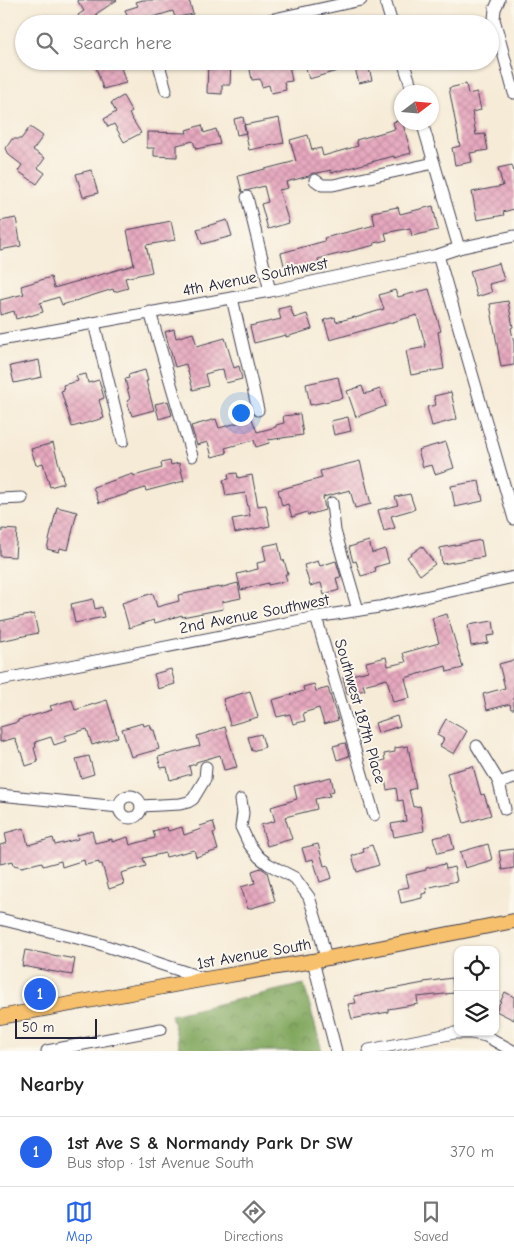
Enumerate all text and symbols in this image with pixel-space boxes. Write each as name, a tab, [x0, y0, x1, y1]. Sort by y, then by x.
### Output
search box	[15, 15, 499, 70]
icon: search	[33, 29, 61, 57]
text: Search here	[73, 32, 172, 54]
north arrow	[394, 85, 439, 130]
street label: 4th Avenue Southwest	[181, 254, 330, 300]
your location	[228, 400, 254, 426]
street label: 2nd Avenue Southwest	[178, 591, 331, 637]
street label: Southwest 187th Place	[331, 637, 389, 786]
street label: 1st Avenue South	[196, 935, 313, 973]
map controls	[454, 946, 499, 1036]
button: locate	[454, 946, 499, 991]
pin: 1	[24, 975, 56, 1013]
button: layers	[454, 991, 499, 1036]
scale bar	[15, 1016, 98, 1039]
text: 50 m	[22, 1019, 54, 1036]
text: Nearby	[20, 1072, 84, 1096]
text: 1st Ave S & Normandy Park Dr SW	[67, 1132, 353, 1154]
text: 1	[33, 1143, 39, 1161]
text: 370 m	[450, 1143, 494, 1161]
text: Bus stop · 1st Avenue South	[67, 1154, 254, 1172]
tab: Map	[65, 1198, 93, 1245]
tab: Directions	[224, 1198, 283, 1245]
tab: Saved	[414, 1198, 449, 1245]

